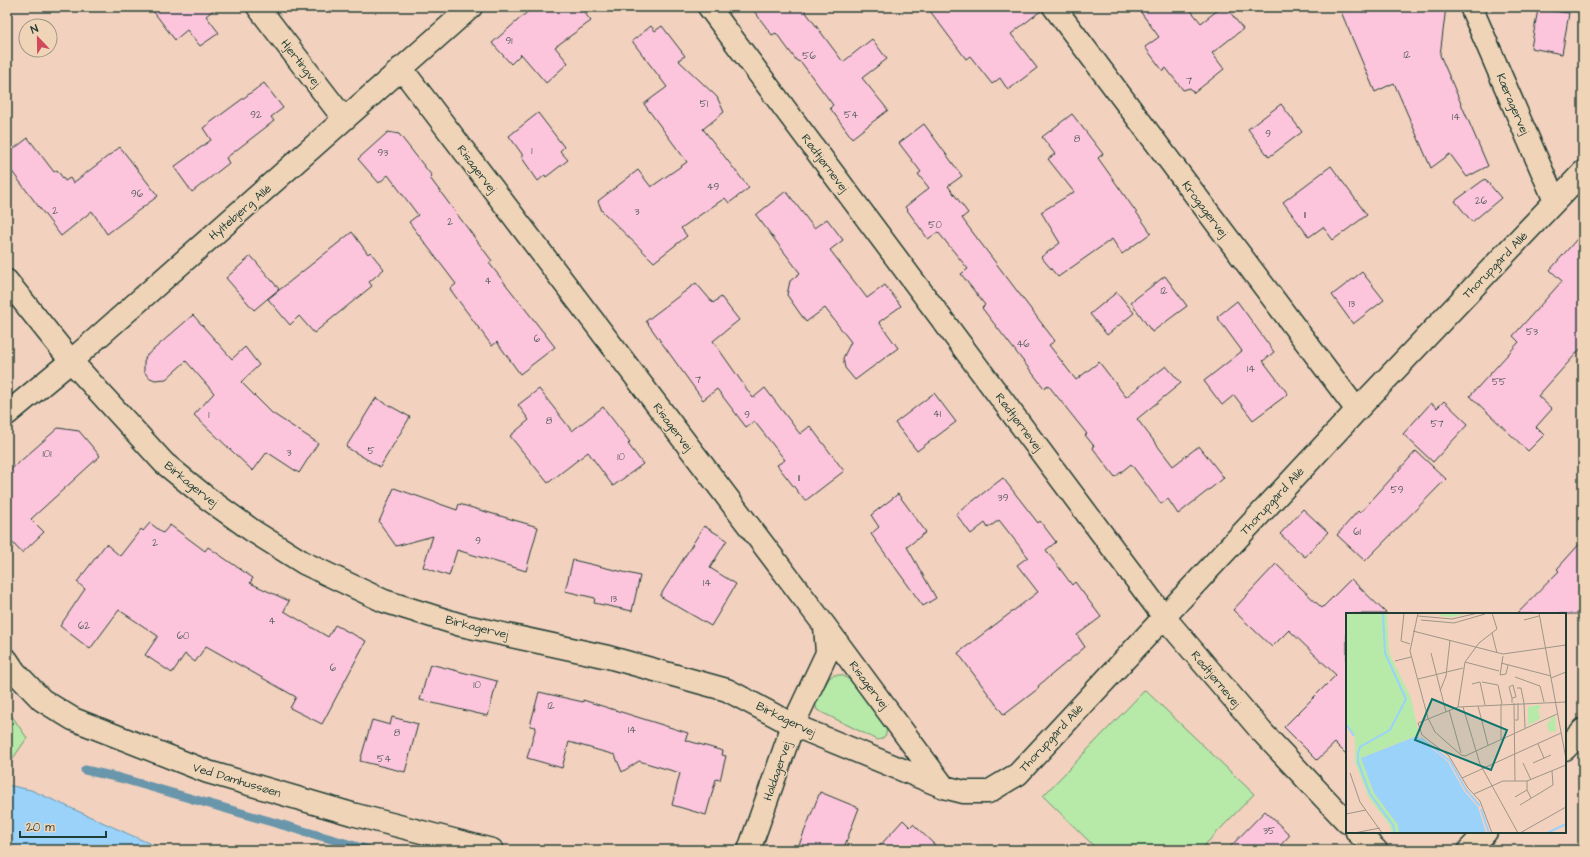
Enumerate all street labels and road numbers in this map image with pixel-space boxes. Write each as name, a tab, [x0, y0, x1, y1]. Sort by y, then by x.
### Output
street label: Hjertingvej	[276, 36, 325, 92]
street label: Kæragervej	[1491, 71, 1533, 139]
street label: Rødtjørnevej	[797, 131, 853, 197]
street label: Risagervej	[452, 142, 501, 198]
street label: Krogagervej	[1177, 177, 1232, 242]
street label: Hyltebjerg Allé	[205, 180, 276, 245]
street label: Thorupgård Allé	[1459, 228, 1533, 303]
street label: Rødtjørnevej	[991, 390, 1047, 456]
street label: Risagervej	[648, 400, 697, 456]
street label: Birkagervej	[160, 457, 222, 513]
street label: Thorupgård Allé	[1236, 463, 1309, 540]
street label: Birkagervej	[443, 611, 511, 645]
street label: Rødtjørnevej	[1187, 647, 1245, 712]
street label: Risagervej	[844, 658, 893, 714]
street label: Birkagervej	[753, 698, 819, 743]
street label: Thorupgård Allé	[1015, 700, 1088, 777]
street label: Haldagervej	[759, 738, 797, 803]
street label: Ved Damhussøen	[191, 759, 283, 802]

